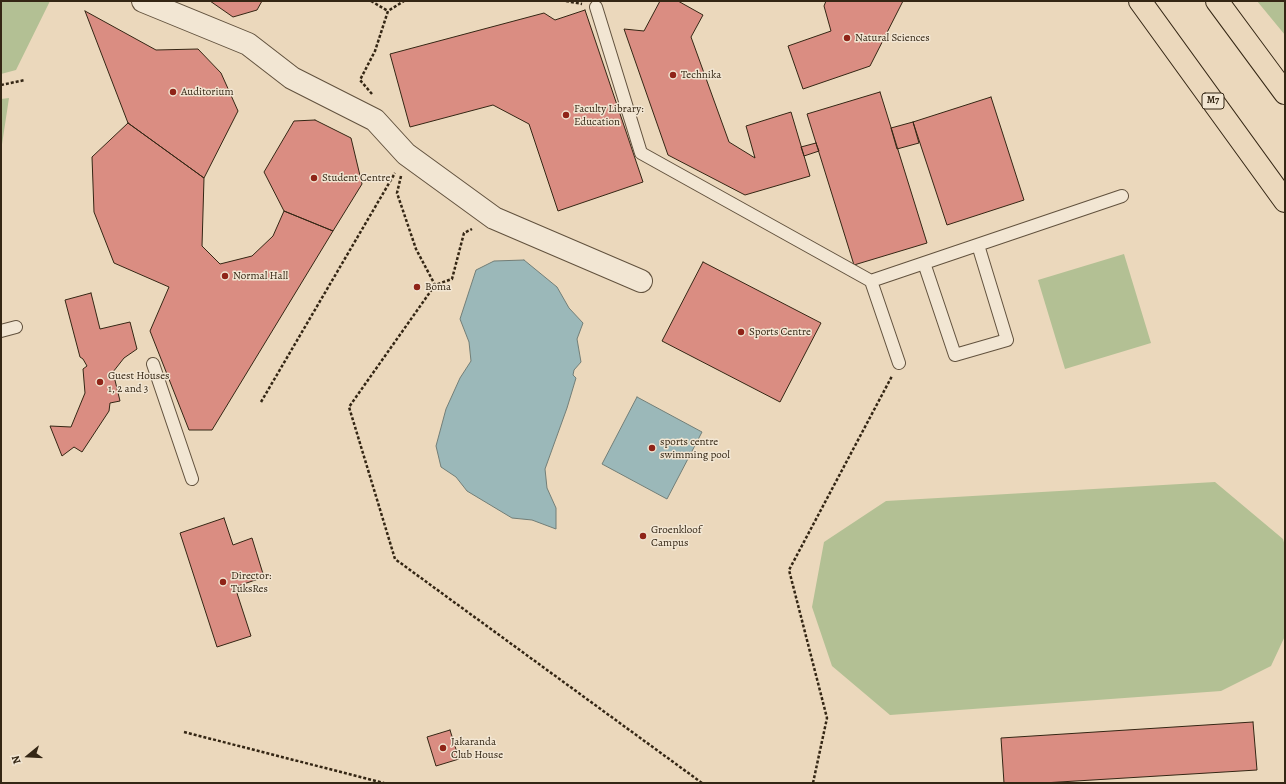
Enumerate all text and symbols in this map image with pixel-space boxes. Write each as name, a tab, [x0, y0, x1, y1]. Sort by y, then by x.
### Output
place label: Natural Sciences	[855, 31, 930, 45]
marker: Natural Sciences	[842, 33, 852, 43]
place label: Technika	[681, 68, 721, 82]
marker: Technika	[668, 70, 678, 80]
place label: Auditorium	[181, 85, 234, 99]
marker: Auditorium	[168, 87, 178, 97]
road number: M7	[1202, 93, 1224, 109]
place label: Faculty Library: Education	[574, 102, 644, 128]
marker: Faculty Library: Education	[561, 110, 571, 120]
place label: Student Centre	[322, 171, 390, 185]
marker: Student Centre	[309, 173, 319, 183]
place label: Normal Hall	[233, 269, 288, 283]
marker: Normal Hall	[220, 271, 230, 281]
place label: Boma	[425, 280, 451, 294]
marker: Boma	[412, 282, 422, 292]
place label: Sports Centre	[749, 325, 811, 339]
marker: Sports Centre	[736, 327, 746, 337]
place label: Guest Houses 1, 2 and 3	[108, 369, 170, 395]
marker: Guest Houses 1, 2 and 3	[95, 377, 105, 387]
place label: sports centre swimming pool	[660, 435, 730, 461]
marker: sports centre swimming pool	[647, 443, 657, 453]
place label: Groenkloof Campus	[651, 523, 701, 549]
marker: Groenkloof Campus	[638, 531, 648, 541]
place label: Director: TuksRes	[231, 569, 271, 595]
marker: Director: TuksRes	[218, 577, 228, 587]
place label: Jakaranda Club House	[451, 735, 503, 761]
north arrow	[8, 736, 48, 776]
marker: Jakaranda Club House	[438, 743, 448, 753]
text: N	[8, 754, 24, 766]

